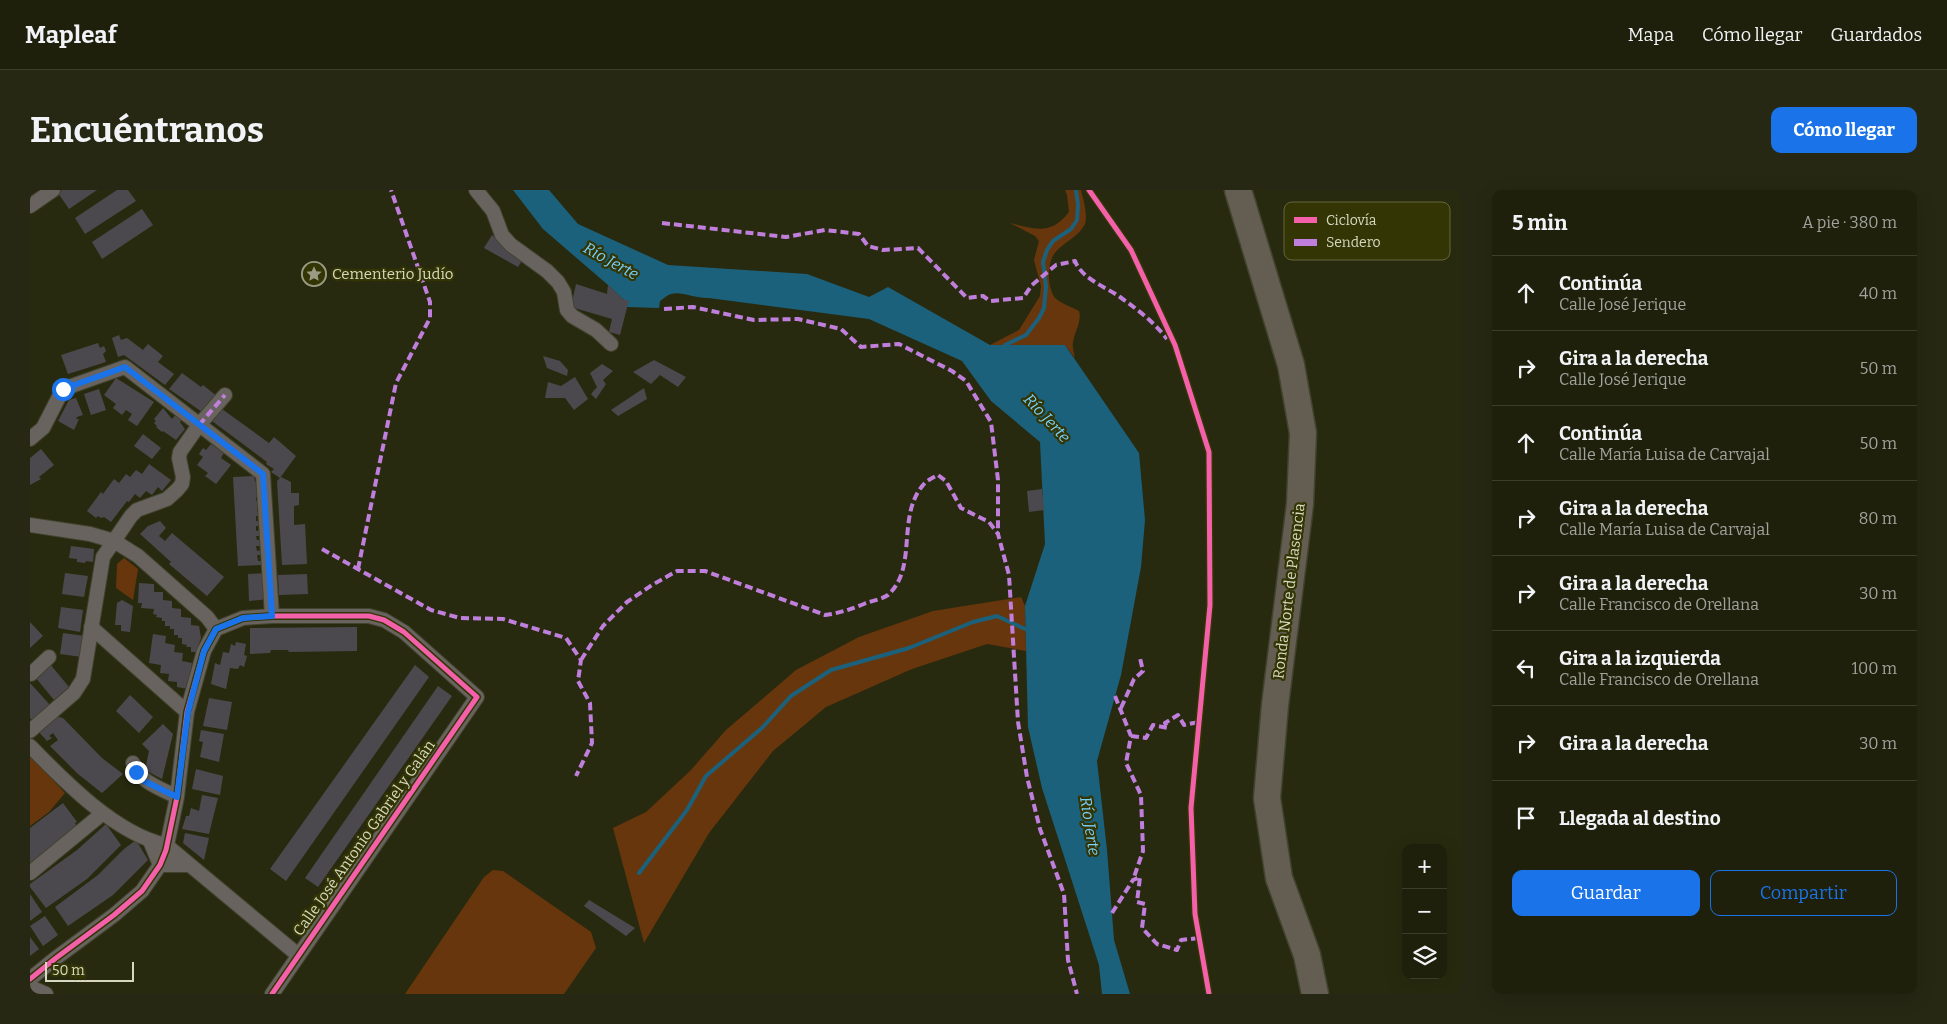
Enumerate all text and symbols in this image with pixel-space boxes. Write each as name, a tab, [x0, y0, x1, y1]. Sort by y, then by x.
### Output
text: Mapleaf	[25, 21, 117, 49]
text: Mapa	[1628, 24, 1674, 46]
text: Cómo llegar	[1702, 24, 1803, 46]
text: Guardados	[1831, 24, 1922, 46]
button: Cómo llegar	[1771, 107, 1917, 153]
text: Encuéntranos	[30, 109, 264, 151]
legend	[1284, 202, 1450, 260]
text: 5 min	[1512, 210, 1568, 236]
text: Ciclovía	[1326, 212, 1377, 229]
text: A pie · 380 m	[1802, 213, 1897, 232]
text: Sendero	[1326, 234, 1381, 251]
water label: Río Jerte	[580, 238, 642, 284]
place icon: Cementerio Judío	[301, 261, 327, 287]
place label: Cementerio Judío	[332, 265, 454, 283]
text: Continúa	[1559, 272, 1642, 295]
icon: ahead	[1512, 279, 1540, 307]
text: 40 m	[1859, 284, 1897, 303]
text: Calle José Jerique	[1559, 295, 1686, 314]
text: Gira a la derecha	[1559, 347, 1708, 370]
icon: right	[1512, 354, 1540, 382]
text: 50 m	[1860, 359, 1897, 378]
text: Calle José Jerique	[1559, 370, 1686, 389]
route start	[52, 378, 75, 401]
water label: Río Jerte	[1020, 390, 1074, 446]
text: Continúa	[1559, 422, 1642, 445]
icon: ahead	[1512, 429, 1540, 457]
text: 50 m	[1860, 434, 1897, 453]
text: Calle María Luisa de Carvajal	[1559, 445, 1770, 464]
text: Gira a la derecha	[1559, 497, 1708, 520]
street label: Ronda Norte de Plasencia	[1269, 502, 1309, 680]
icon: right	[1512, 504, 1540, 532]
text: 80 m	[1859, 509, 1897, 528]
text: Calle María Luisa de Carvajal	[1559, 520, 1770, 539]
text: Gira a la derecha	[1559, 572, 1708, 595]
icon: right	[1512, 579, 1540, 607]
text: 30 m	[1859, 584, 1897, 603]
text: Calle Francisco de Orellana	[1559, 595, 1759, 614]
text: Gira a la izquierda	[1559, 647, 1721, 670]
icon: left	[1512, 654, 1540, 682]
text: 100 m	[1852, 659, 1897, 678]
text: Calle Francisco de Orellana	[1559, 670, 1759, 689]
icon: right	[1512, 729, 1540, 757]
text: Gira a la derecha	[1559, 732, 1708, 755]
text: 30 m	[1859, 734, 1897, 753]
street label: Calle José Antonio Gabriel y Galán	[289, 736, 439, 939]
route end	[125, 761, 148, 784]
water label: Río Jerte	[1076, 795, 1104, 857]
icon: arrive	[1512, 804, 1540, 832]
text: Llegada al destino	[1559, 807, 1721, 830]
map controls	[1402, 844, 1447, 979]
button: +	[1402, 844, 1447, 889]
button: Guardar	[1512, 870, 1700, 916]
button: Compartir	[1710, 870, 1897, 916]
button: −	[1402, 889, 1447, 934]
button: layers	[1402, 934, 1447, 979]
scale bar	[45, 959, 134, 982]
text: 50 m	[52, 962, 85, 979]

